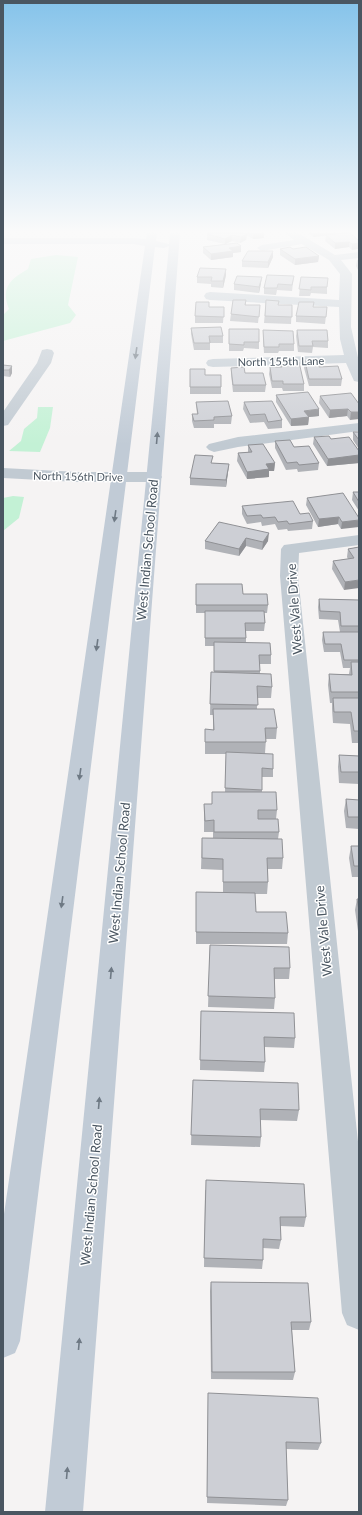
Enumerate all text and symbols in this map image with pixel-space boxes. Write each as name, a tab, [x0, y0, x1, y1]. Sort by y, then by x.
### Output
one-way arrow	[133, 346, 139, 359]
street label: North 155th Lane	[238, 354, 325, 368]
one-way arrow	[154, 432, 161, 444]
street label: North 156th Drive	[33, 469, 123, 483]
street label: West Indian School Road	[133, 479, 161, 621]
one-way arrow	[111, 510, 118, 522]
street label: West Vale Drive	[283, 563, 305, 655]
one-way arrow	[94, 639, 100, 651]
one-way arrow	[77, 767, 83, 780]
street label: West Indian School Road	[105, 802, 133, 944]
street label: West Vale Drive	[311, 885, 335, 977]
one-way arrow	[59, 896, 65, 908]
one-way arrow	[107, 967, 114, 979]
one-way arrow	[96, 1097, 103, 1109]
street label: West Indian School Road	[77, 1124, 105, 1266]
one-way arrow	[75, 1338, 82, 1350]
one-way arrow	[64, 1467, 71, 1479]

